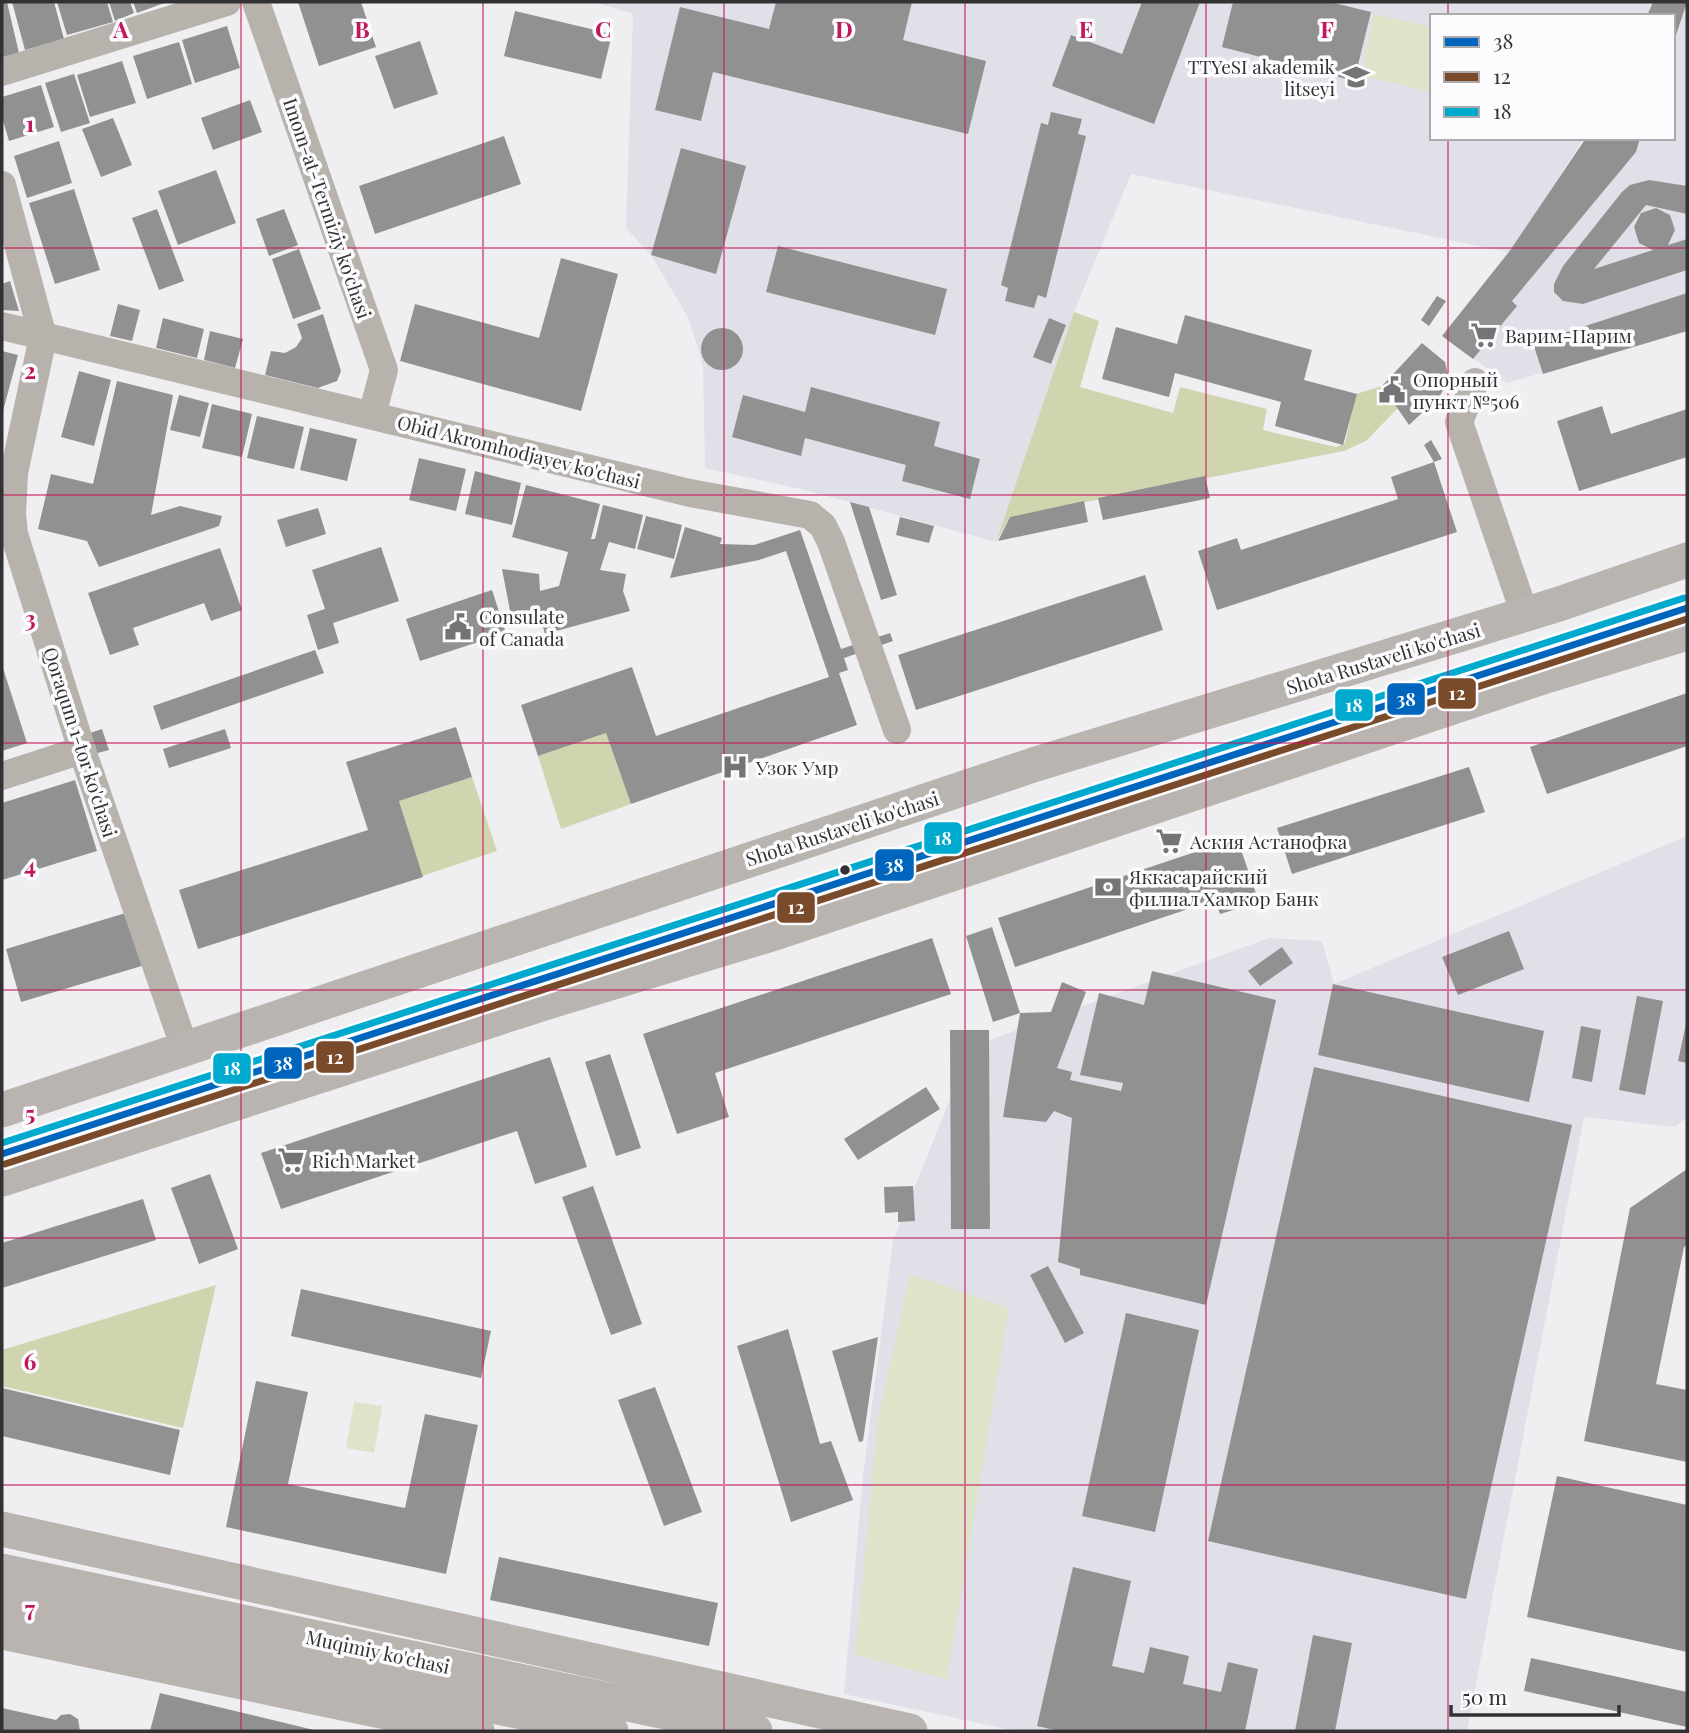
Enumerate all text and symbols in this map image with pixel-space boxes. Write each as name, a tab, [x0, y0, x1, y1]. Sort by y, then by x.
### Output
text: A	[112, 13, 129, 44]
text: B	[354, 13, 370, 44]
text: C	[595, 13, 611, 44]
text: D	[835, 13, 853, 44]
text: E	[1079, 13, 1093, 44]
text: F	[1320, 13, 1334, 44]
legend	[1430, 14, 1675, 140]
text: 38	[1493, 26, 1513, 54]
place label: TTYeSI akademik litseyi	[1188, 53, 1336, 101]
text: 12	[1493, 61, 1511, 89]
school or university icon: TTYeSI akademik litseyi	[1341, 62, 1371, 92]
street label: Imom-at-Termiziy ko'chasi	[278, 94, 378, 322]
text: 18	[1493, 96, 1512, 124]
text: 1	[26, 107, 35, 138]
supermarket icon: Варим-Парим	[1469, 320, 1499, 350]
place label: Варим-Парим	[1505, 322, 1632, 348]
text: 2	[24, 354, 36, 385]
place label: Опорный пункт №506	[1413, 366, 1520, 414]
public building icon: Опорный пункт №506	[1377, 375, 1407, 405]
street label: Obid Akromhodjayev ko'chasi	[395, 408, 644, 494]
text: 3	[24, 602, 36, 633]
place label: Consulate of Canada	[479, 603, 565, 651]
public building icon: Consulate of Canada	[443, 612, 473, 642]
street label: Shota Rustaveli ko'chasi	[1283, 616, 1484, 700]
street label: Qoraqum 1-tor ko'chasi	[38, 644, 124, 841]
line badge: 12	[1437, 677, 1477, 710]
text: 12	[1448, 679, 1466, 705]
line badge: 38	[1386, 682, 1426, 716]
text: 38	[1396, 685, 1416, 711]
line badge: 18	[1334, 688, 1374, 722]
text: 18	[1345, 691, 1363, 717]
hospital icon: Узок Умр	[720, 752, 750, 782]
place label: Узок Умр	[755, 754, 838, 780]
street label: Shota Rustaveli ko'chasi	[742, 784, 942, 872]
line badge: 18	[923, 821, 963, 855]
text: 18	[934, 824, 952, 850]
supermarket icon: Аския Астанофка	[1154, 826, 1184, 856]
place label: Аския Астанофка	[1189, 828, 1348, 854]
line badge: 38	[874, 848, 915, 882]
text: 4	[24, 849, 36, 880]
text: 38	[884, 851, 904, 877]
unlabelled marker	[838, 863, 852, 877]
place label: Яккасарайский филиал Хамкор Банк	[1128, 863, 1319, 911]
bank icon: Яккасарайский филиал Хамкор Банк	[1093, 872, 1123, 902]
line badge: 12	[776, 891, 816, 924]
text: 12	[787, 893, 805, 919]
line badge: 12	[315, 1040, 355, 1074]
text: 12	[326, 1043, 344, 1069]
line badge: 38	[263, 1046, 303, 1080]
text: 38	[273, 1049, 293, 1075]
line badge: 18	[212, 1052, 252, 1085]
text: 18	[223, 1054, 241, 1080]
text: 5	[25, 1097, 35, 1128]
supermarket icon: Rich Market	[276, 1145, 306, 1175]
place label: Rich Market	[312, 1147, 416, 1173]
text: 6	[24, 1345, 37, 1376]
text: 7	[25, 1592, 36, 1623]
street label: Muqimiy ko'chasi	[304, 1623, 453, 1679]
scale bar	[1451, 1674, 1619, 1718]
text: 50 m	[1462, 1682, 1508, 1710]

